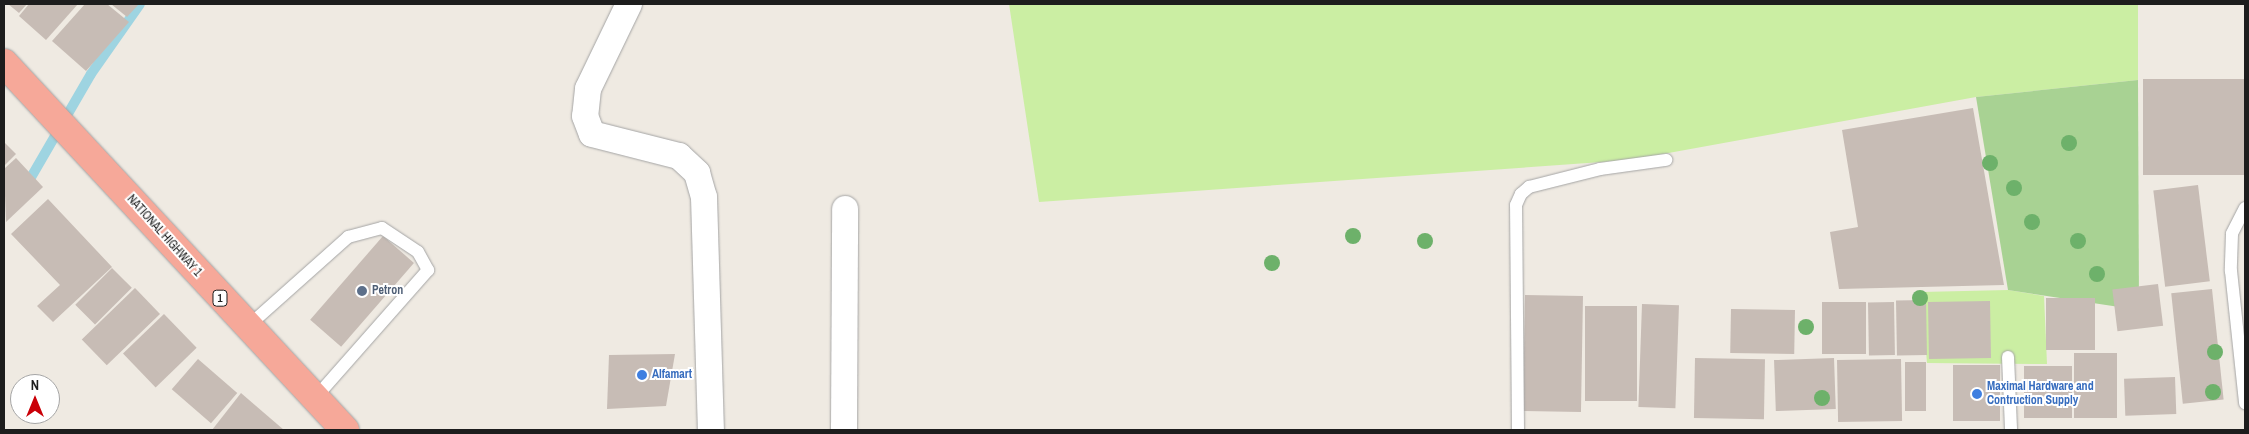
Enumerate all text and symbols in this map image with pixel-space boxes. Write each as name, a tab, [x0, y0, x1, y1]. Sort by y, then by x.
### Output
street label: NATIONAL HIGHWAY 1	[123, 192, 205, 280]
place label: Petron	[372, 284, 403, 298]
marker: Petron	[356, 285, 368, 297]
road number: 1	[211, 290, 229, 306]
place label: Alfamart	[652, 368, 692, 382]
marker: Alfamart	[636, 369, 648, 381]
north arrow	[10, 374, 60, 424]
text: N	[31, 376, 39, 394]
place label: Maximal Hardware and Contruction Supply	[1987, 380, 2094, 408]
marker: Maximal Hardware and Contruction Supply	[1971, 388, 1983, 400]

